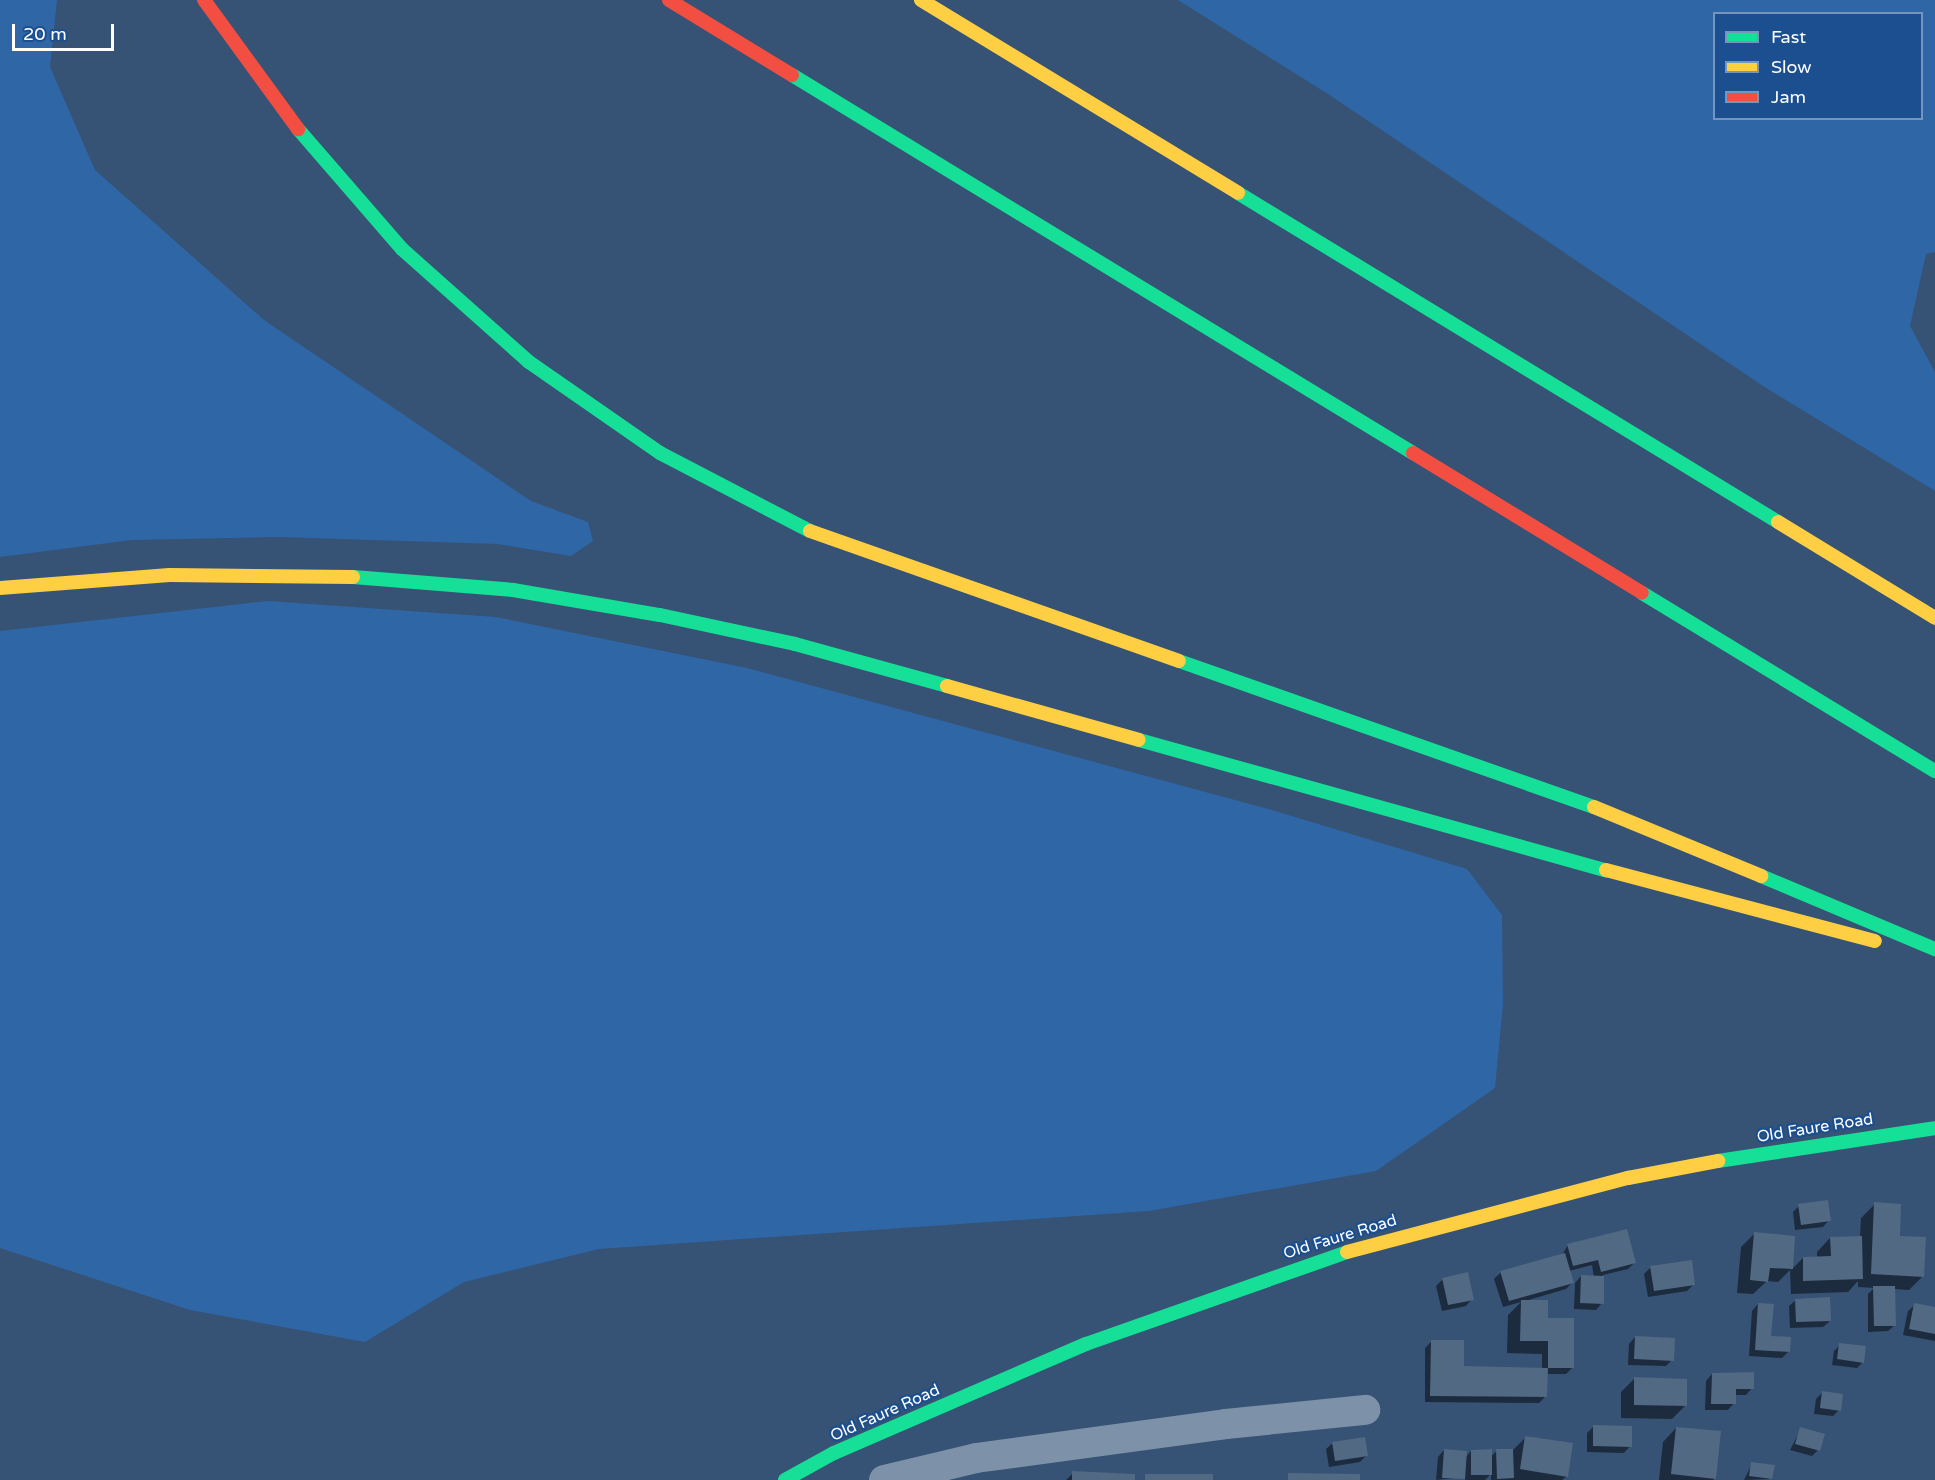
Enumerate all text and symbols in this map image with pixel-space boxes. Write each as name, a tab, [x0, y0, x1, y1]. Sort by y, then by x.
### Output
scale bar	[15, 12, 117, 50]
legend	[1713, 12, 1923, 120]
text: 20 m	[23, 23, 67, 45]
text: Fast	[1771, 26, 1806, 48]
text: Slow	[1771, 56, 1812, 78]
text: Jam	[1771, 86, 1806, 108]
street label: Old Faure Road	[1755, 1109, 1875, 1147]
street label: Old Faure Road	[1281, 1211, 1399, 1263]
street label: Old Faure Road	[827, 1380, 943, 1446]

